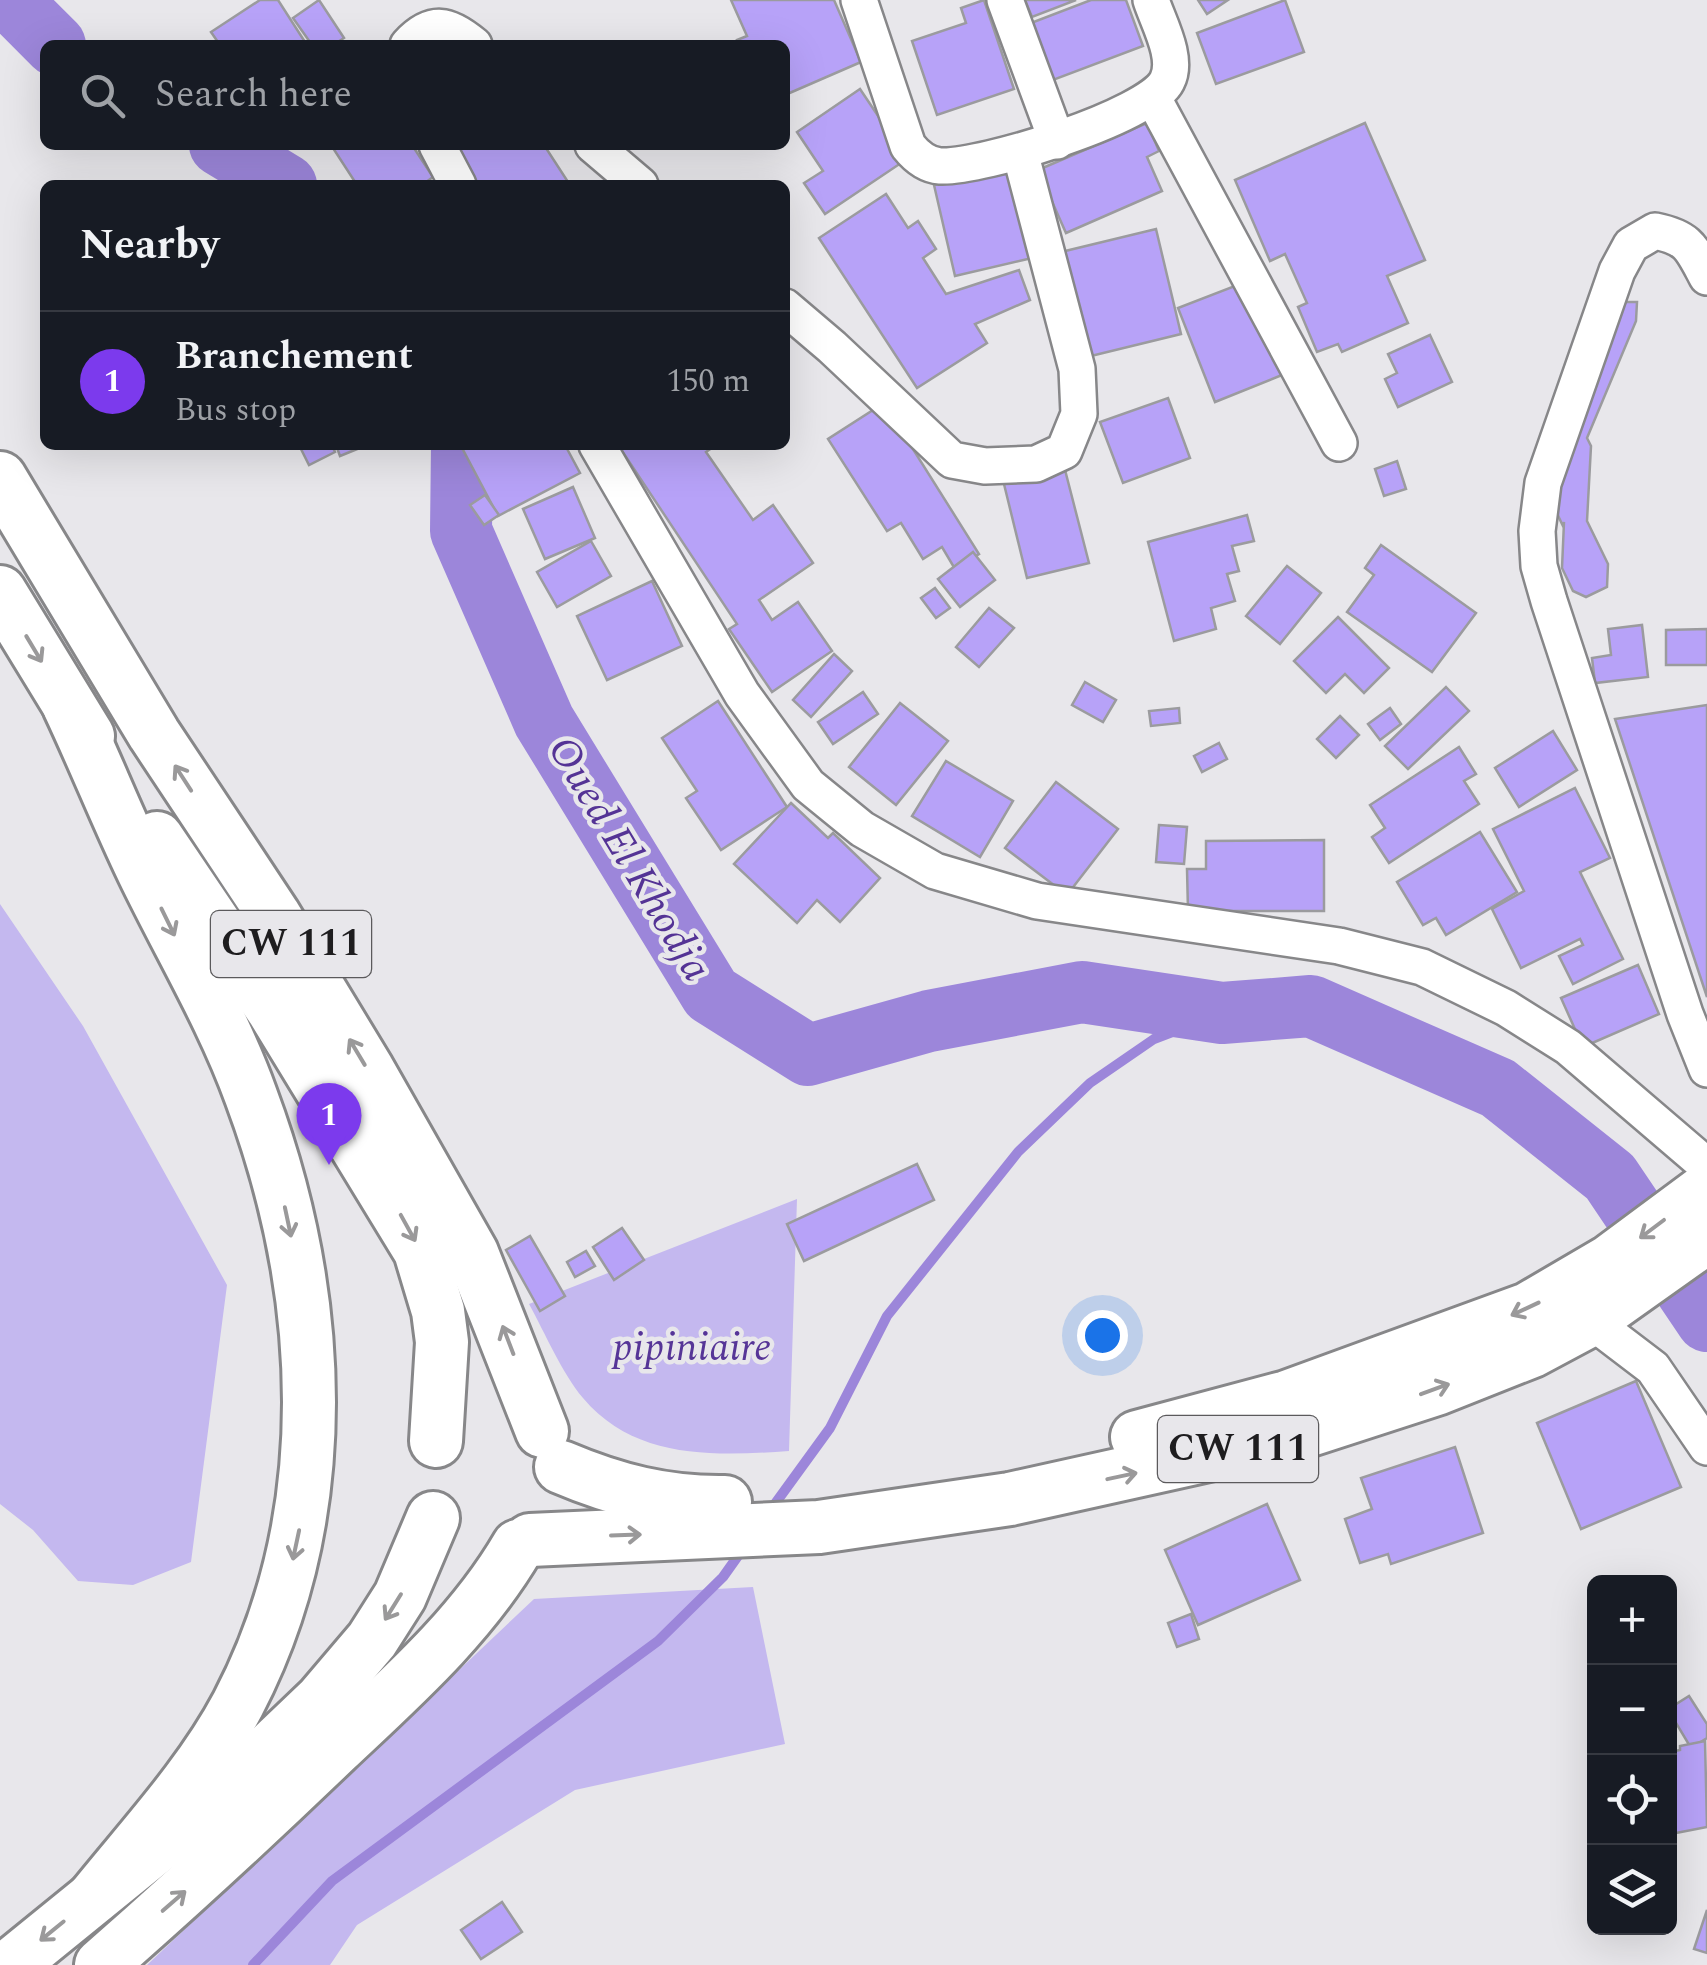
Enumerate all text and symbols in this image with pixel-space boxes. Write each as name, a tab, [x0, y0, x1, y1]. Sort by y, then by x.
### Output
search box	[40, 40, 790, 150]
text: Search here	[155, 66, 352, 124]
icon: search	[75, 68, 130, 123]
text: Nearby	[80, 214, 219, 277]
text: Branchement	[175, 328, 413, 386]
text: 1	[104, 357, 121, 406]
text: 150 m	[666, 357, 750, 406]
text: Bus stop	[175, 386, 296, 435]
one-way arrow	[24, 634, 44, 663]
water label: Oued El Khodja	[531, 724, 727, 994]
one-way arrow	[173, 764, 194, 793]
one-way arrow	[160, 906, 179, 936]
road number: CW 111	[211, 911, 371, 977]
one-way arrow	[347, 1038, 367, 1067]
pin: 1	[296, 1082, 362, 1165]
one-way arrow	[280, 1205, 299, 1237]
one-way arrow	[399, 1212, 418, 1242]
one-way arrow	[1639, 1219, 1666, 1240]
one-way arrow	[1511, 1301, 1541, 1320]
your location	[1077, 1310, 1128, 1361]
park label: pipiniaire	[611, 1318, 771, 1379]
one-way arrow	[498, 1325, 516, 1356]
one-way arrow	[1418, 1379, 1449, 1397]
road number: CW 111	[1158, 1416, 1318, 1482]
one-way arrow	[1105, 1466, 1137, 1484]
one-way arrow	[609, 1525, 641, 1544]
one-way arrow	[286, 1528, 305, 1560]
map controls	[1587, 1575, 1677, 1935]
button: +	[1587, 1575, 1677, 1665]
one-way arrow	[383, 1592, 403, 1621]
button: −	[1587, 1665, 1677, 1755]
button: locate	[1587, 1755, 1677, 1845]
button: layers	[1587, 1845, 1677, 1935]
one-way arrow	[161, 1889, 186, 1912]
one-way arrow	[40, 1920, 66, 1942]

